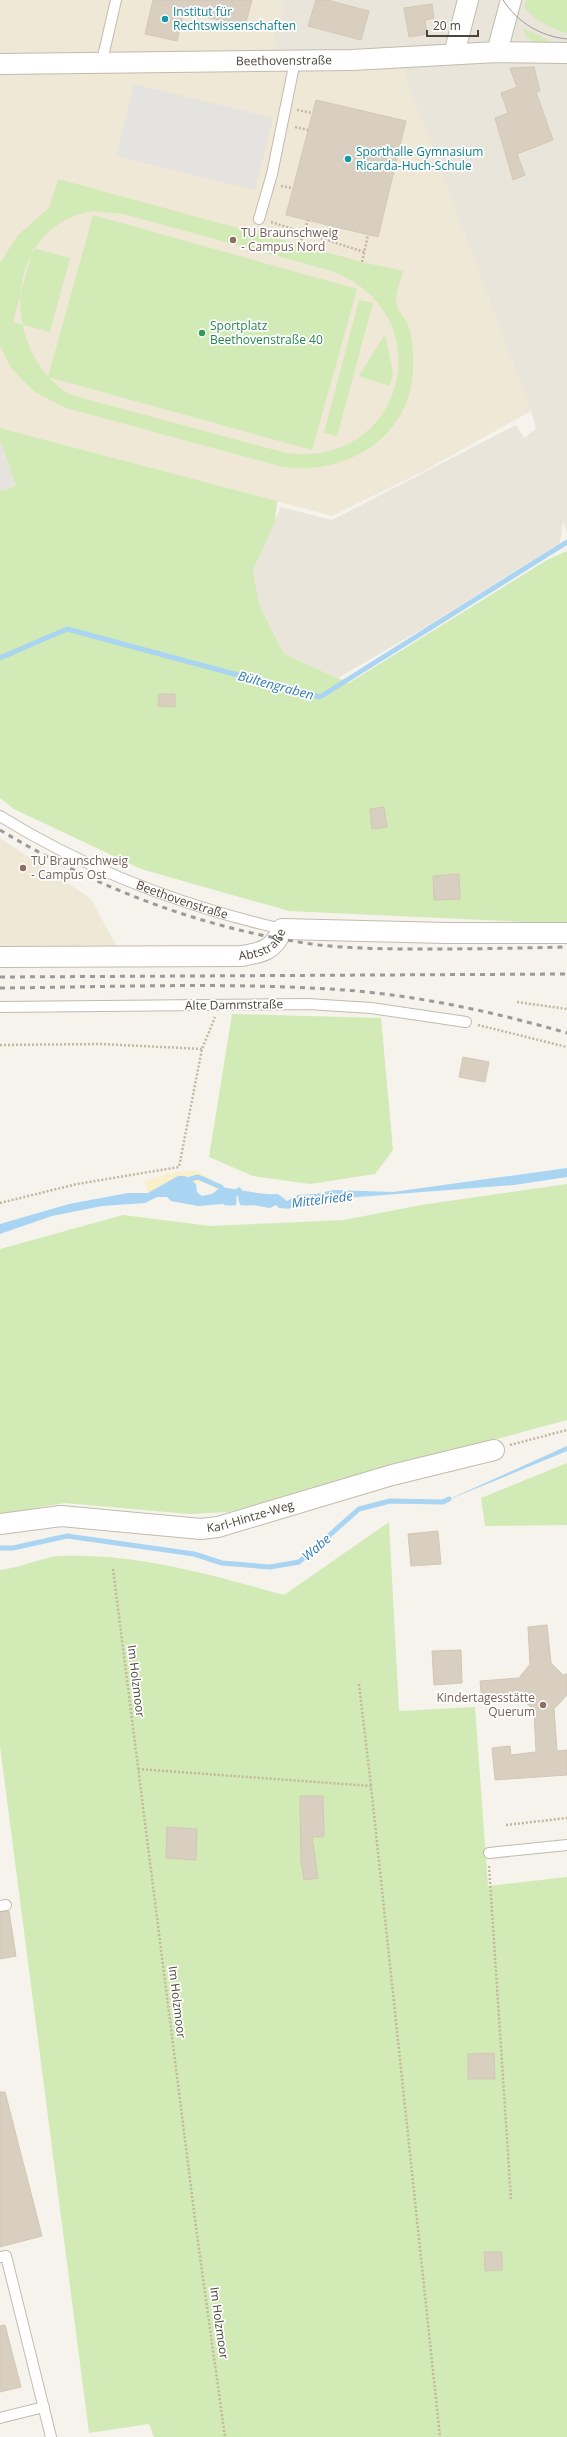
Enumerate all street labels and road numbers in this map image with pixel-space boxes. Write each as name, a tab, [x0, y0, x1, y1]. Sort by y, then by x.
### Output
street label: Beethovenstraße	[236, 51, 332, 69]
street label: Beethovenstraße	[134, 876, 230, 923]
street label: Abtstraße	[237, 926, 290, 964]
street label: Alte Dammstraße	[185, 995, 283, 1014]
street label: Karl-Hintze-Weg	[206, 1496, 296, 1536]
street label: Im Holzmoor	[124, 1644, 149, 1718]
street label: Im Holzmoor	[165, 1965, 190, 2039]
street label: Im Holzmoor	[206, 2286, 233, 2360]

